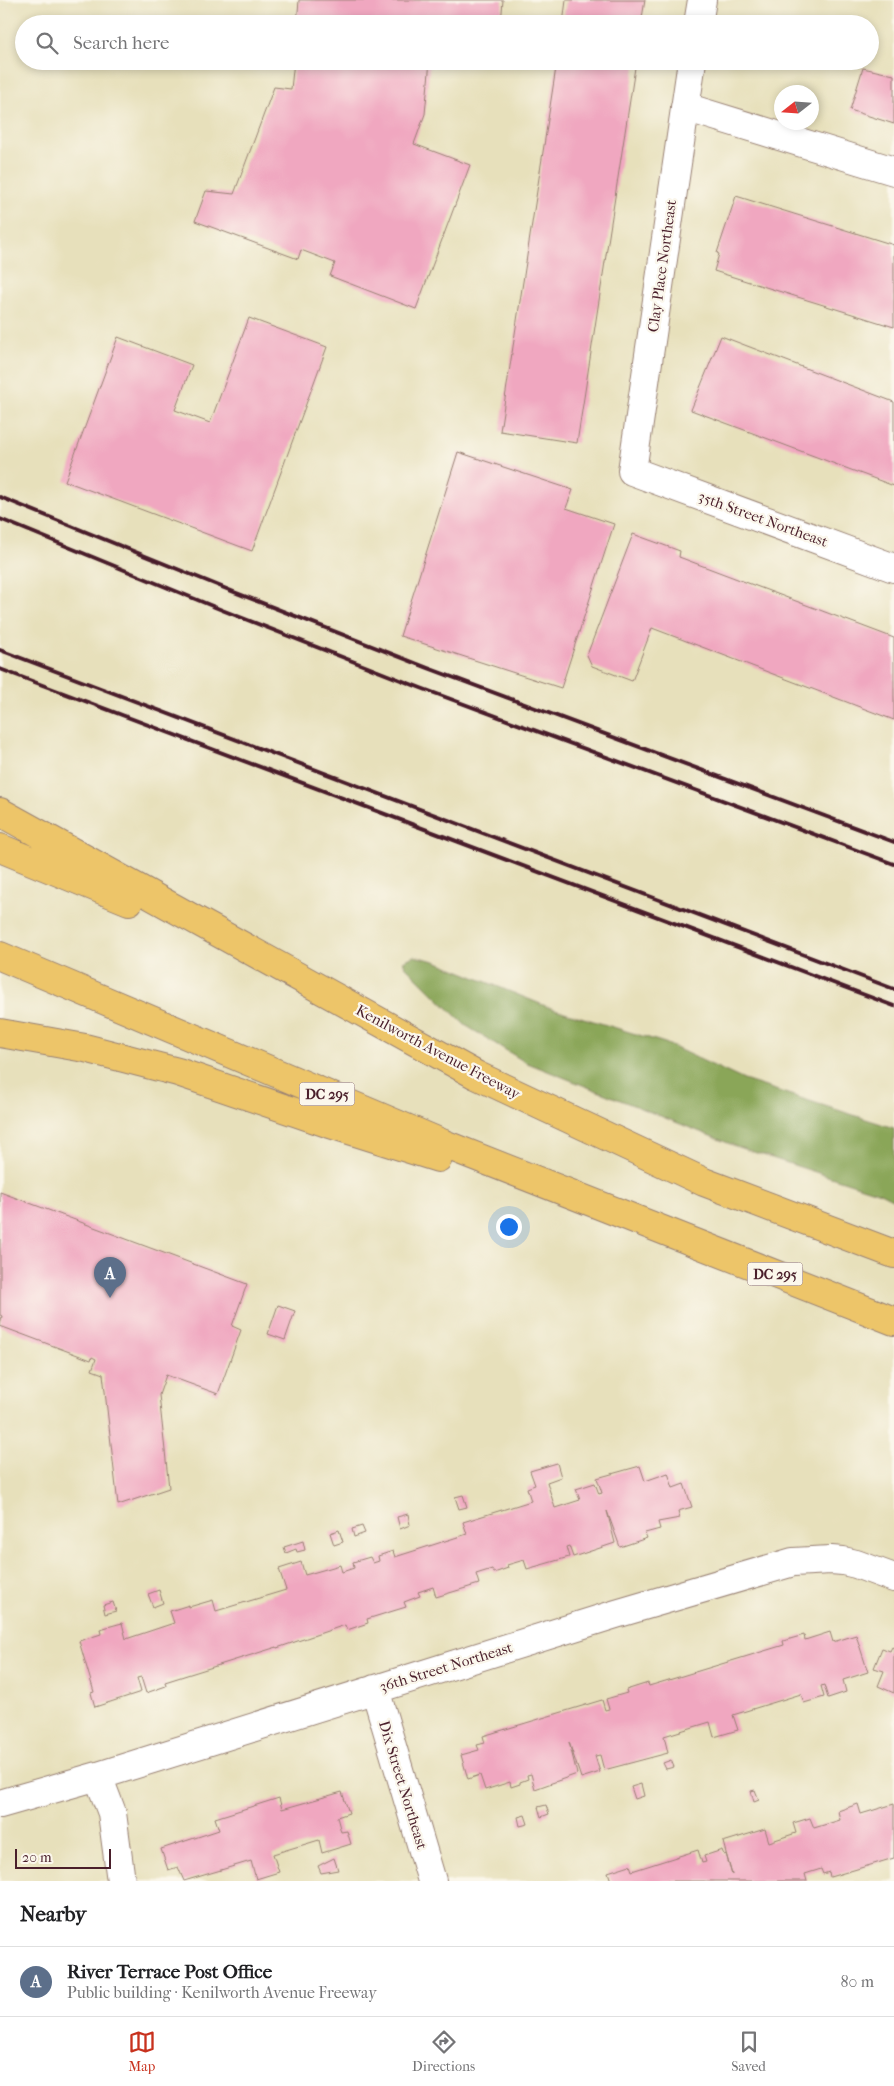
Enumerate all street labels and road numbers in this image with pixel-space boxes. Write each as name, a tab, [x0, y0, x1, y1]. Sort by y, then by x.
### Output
street label: Clay Place Northeast	[644, 198, 680, 333]
street label: 35th Street Northeast	[696, 487, 831, 551]
street label: Kenilworth Avenue Freeway	[353, 1001, 524, 1103]
road number: DC 295	[300, 1082, 354, 1106]
road number: DC 295	[748, 1262, 802, 1286]
street label: 36th Street Northeast	[377, 1638, 515, 1696]
street label: Dix Street Northeast	[375, 1718, 431, 1852]

